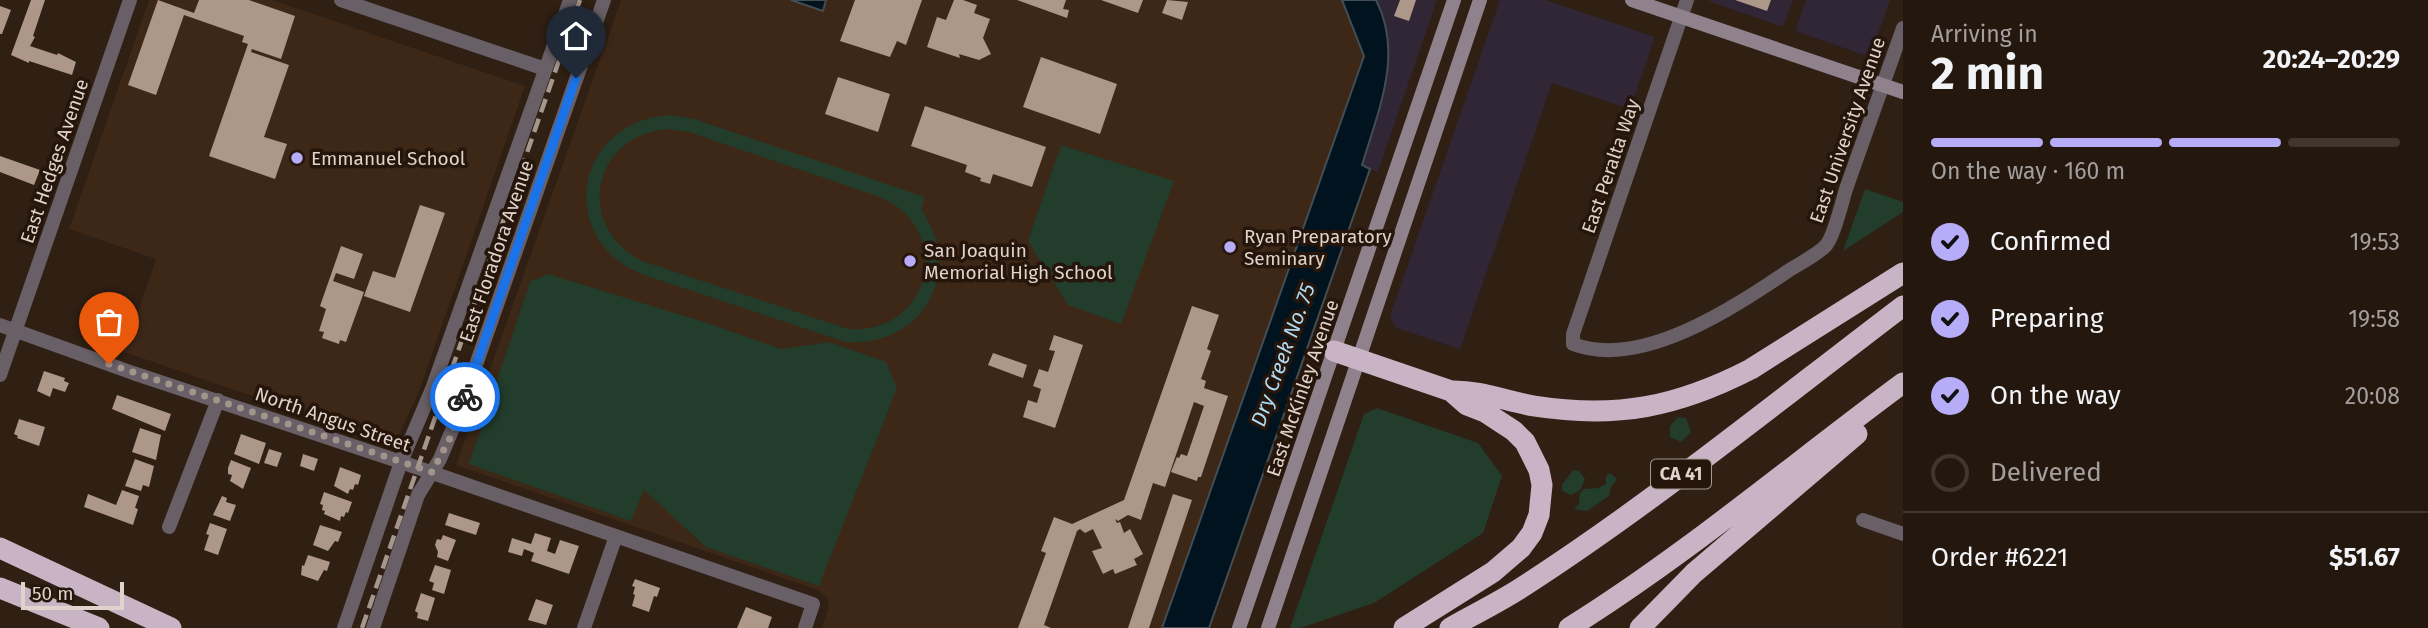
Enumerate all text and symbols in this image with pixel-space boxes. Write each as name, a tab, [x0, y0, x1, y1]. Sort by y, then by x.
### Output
pin	[546, 6, 606, 78]
icon: home	[557, 17, 595, 55]
text: Arriving in	[1931, 20, 2038, 48]
street label: East University Avenue	[1805, 34, 1890, 226]
text: 20:24–20:29	[2263, 44, 2400, 75]
text: 2 min	[1931, 46, 2044, 101]
street label: East Hedges Avenue	[16, 76, 93, 246]
street label: East Peralta Way	[1577, 95, 1644, 236]
place label: Emmanuel School	[311, 147, 466, 170]
marker: Emmanuel School	[289, 150, 305, 166]
street label: East Floradora Avenue	[454, 157, 538, 345]
text: On the way · 160 m	[1931, 157, 2125, 185]
icon: check	[1931, 223, 1969, 261]
place label: Ryan Preparatory Seminary	[1244, 225, 1392, 270]
text: Confirmed	[1990, 226, 2111, 257]
text: 19:53	[2350, 228, 2400, 256]
place label: San Joaquin Memorial High School	[924, 239, 1113, 284]
marker: Ryan Preparatory Seminary	[1222, 239, 1238, 255]
marker: San Joaquin Memorial High School	[902, 253, 918, 269]
water label: Dry Creek No. 75	[1245, 279, 1321, 430]
pin	[79, 292, 139, 364]
street label: East McKinley Avenue	[1261, 297, 1344, 480]
icon: check	[1931, 300, 1969, 338]
icon: bag	[90, 303, 128, 341]
text: Preparing	[1990, 303, 2103, 334]
text: 19:58	[2348, 305, 2400, 333]
courier	[430, 362, 500, 432]
icon: check	[1931, 377, 1969, 415]
icon: bike	[446, 378, 484, 416]
text: On the way	[1990, 380, 2121, 411]
street label: North Angus Street	[252, 382, 414, 457]
text: 20:08	[2345, 382, 2400, 410]
text: Delivered	[1990, 457, 2102, 488]
road number: CA 41	[1651, 460, 1711, 488]
text: Order #6221	[1931, 542, 2068, 573]
text: $51.67	[2329, 542, 2400, 573]
scale bar	[21, 579, 124, 611]
text: 50 m	[32, 582, 73, 605]

